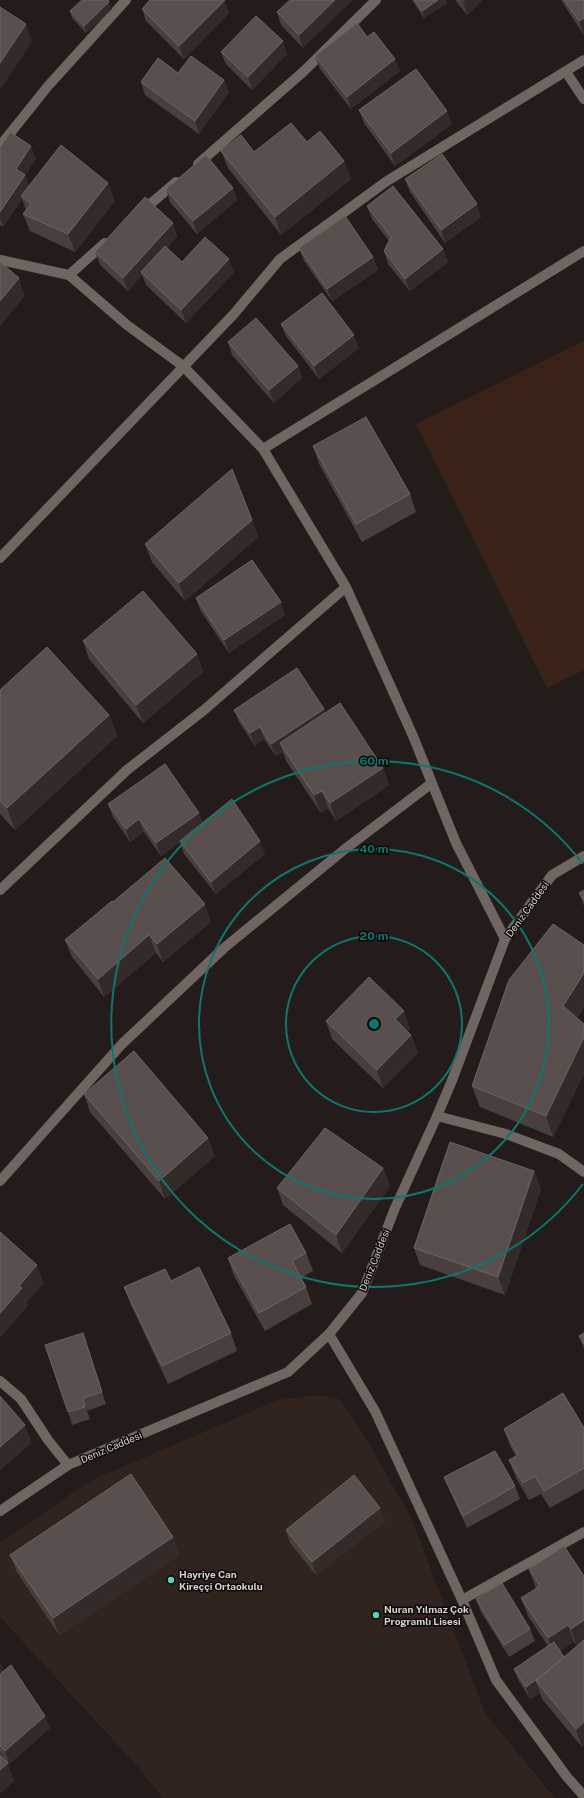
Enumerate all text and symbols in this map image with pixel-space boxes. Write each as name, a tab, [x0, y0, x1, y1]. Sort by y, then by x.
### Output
text: 60 m	[359, 754, 389, 768]
text: 40 m	[359, 842, 389, 856]
street label: Deniz Caddesi	[503, 879, 551, 939]
text: 20 m	[360, 929, 389, 943]
centre of rings	[367, 1017, 381, 1031]
street label: Deniz Caddesi	[356, 1227, 392, 1293]
street label: Deniz Caddesi	[78, 1429, 144, 1465]
place label: Hayriye Can Kireççi Ortaokulu	[179, 1568, 263, 1592]
marker: Hayriye Can Kireççi Ortaokulu	[166, 1575, 176, 1585]
place label: Nuran Yılmaz Çok Programlı Lisesi	[384, 1603, 469, 1627]
marker: Nuran Yılmaz Çok Programlı Lisesi	[371, 1610, 381, 1620]

